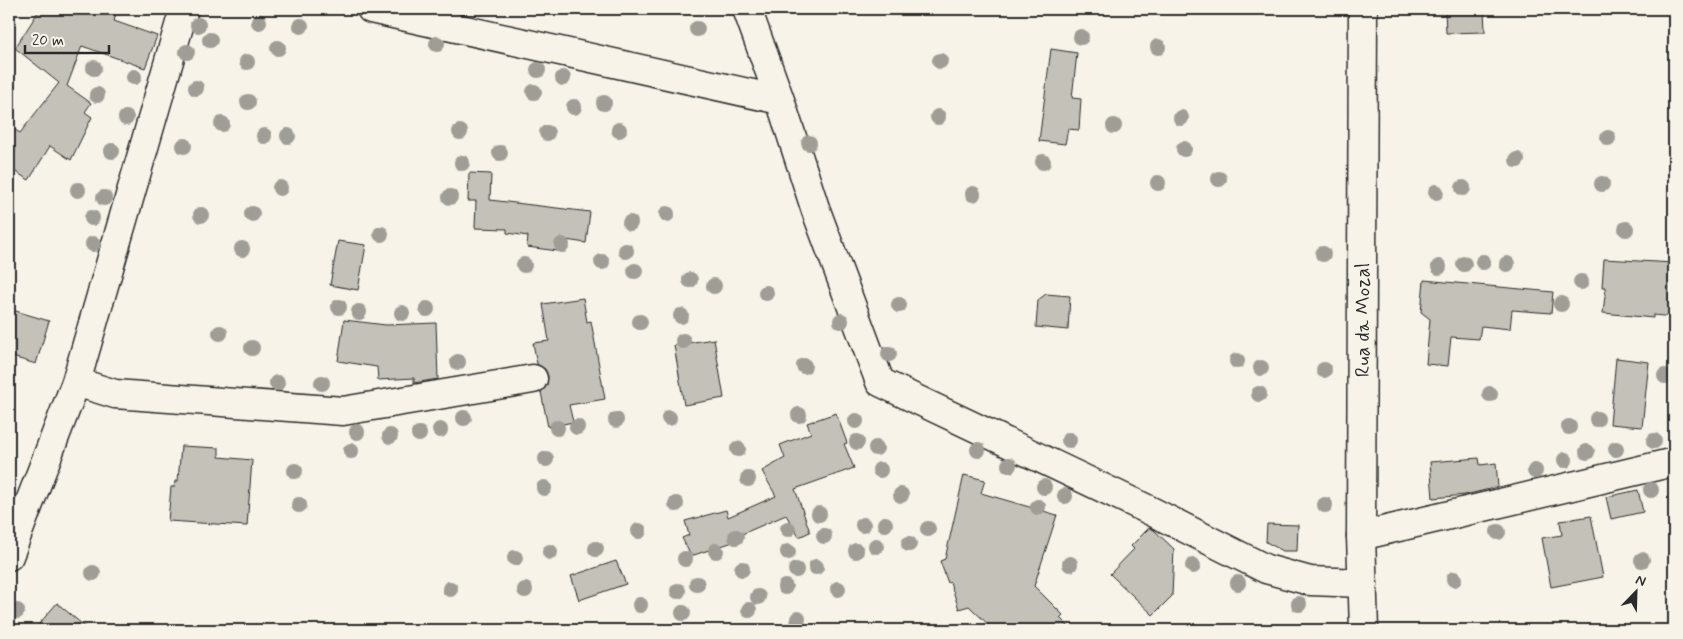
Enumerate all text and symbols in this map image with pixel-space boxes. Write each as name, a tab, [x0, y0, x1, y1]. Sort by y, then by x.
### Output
scale bar	[25, 22, 109, 54]
text: 20 m	[32, 31, 64, 51]
street label: Rua da Mozal	[1350, 263, 1377, 377]
north arrow	[1610, 566, 1660, 616]
text: N	[1633, 571, 1648, 591]

